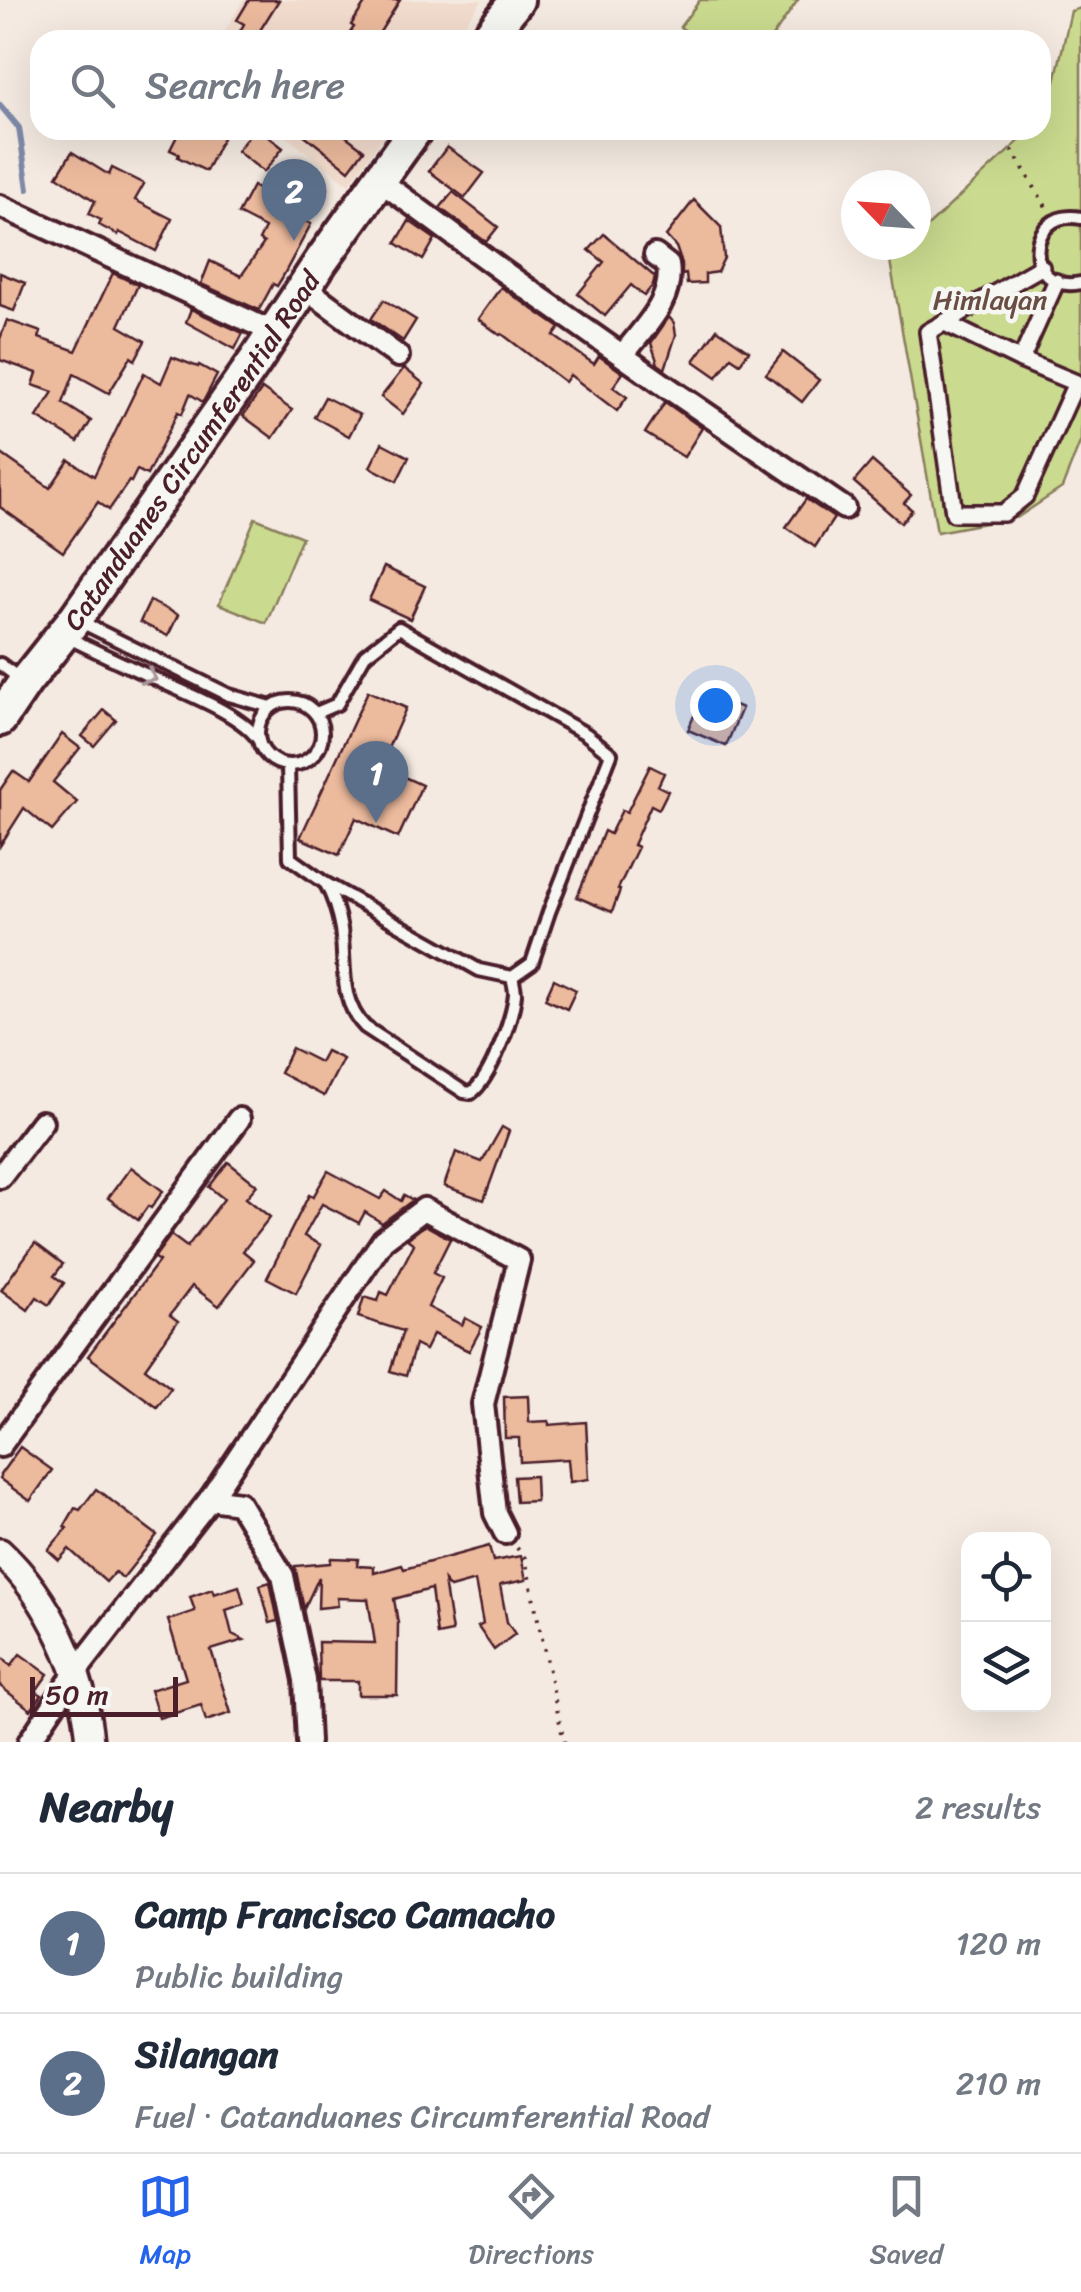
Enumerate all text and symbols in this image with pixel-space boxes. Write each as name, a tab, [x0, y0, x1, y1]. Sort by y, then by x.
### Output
search box	[30, 30, 1051, 140]
text: Search here	[145, 52, 345, 119]
icon: search	[65, 58, 120, 113]
pin: 2	[262, 158, 326, 241]
north arrow	[841, 170, 931, 260]
street label: Catanduanes Circumferential Road	[50, 259, 335, 642]
park label: Himlayan	[933, 275, 1047, 324]
one-way arrow	[140, 664, 158, 684]
your location	[690, 680, 741, 731]
pin: 1	[344, 740, 408, 823]
map controls	[961, 1532, 1051, 1712]
button: locate	[961, 1532, 1051, 1622]
button: layers	[961, 1622, 1051, 1712]
text: 50 m	[45, 1670, 109, 1719]
scale bar	[30, 1672, 178, 1716]
text: Nearby	[40, 1770, 173, 1844]
text: 2 results	[915, 1779, 1041, 1836]
text: Camp Francisco Camacho	[135, 1881, 555, 1948]
text: 1	[66, 1915, 79, 1972]
text: 120 m	[956, 1915, 1041, 1972]
text: Public building	[135, 1948, 343, 2005]
text: Silangan	[135, 2021, 279, 2088]
text: 2	[63, 2055, 82, 2112]
text: 210 m	[956, 2055, 1041, 2112]
text: Fuel · Catanduanes Circumferential Road	[135, 2088, 710, 2145]
tab: Map	[138, 2169, 193, 2278]
tab: Directions	[468, 2169, 594, 2278]
tab: Saved	[869, 2169, 943, 2278]

